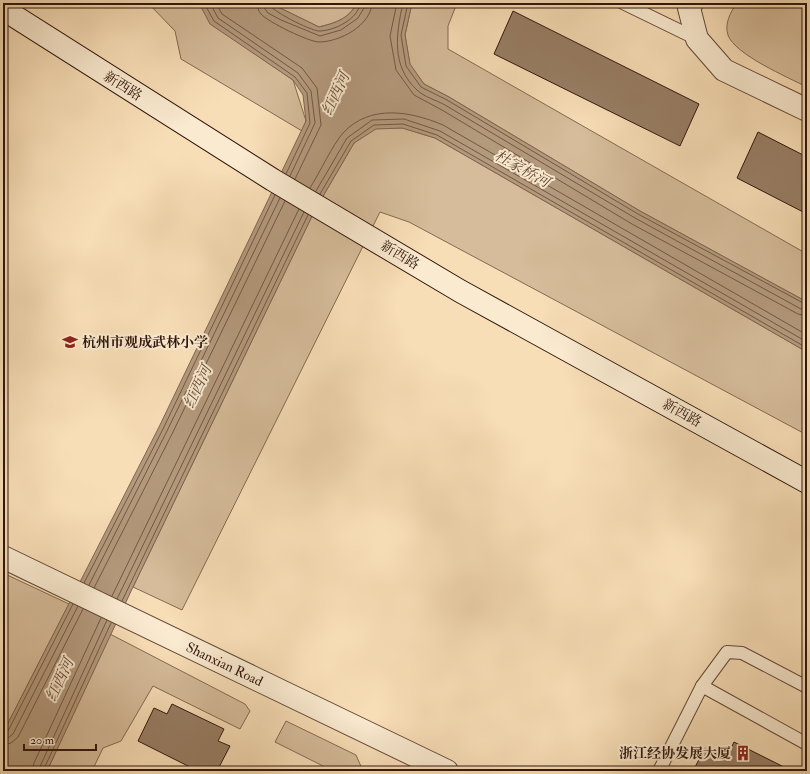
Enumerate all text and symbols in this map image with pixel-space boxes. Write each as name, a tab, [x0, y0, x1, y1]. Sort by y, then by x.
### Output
water label: 红西河	[318, 67, 355, 118]
street label: 新西路	[101, 68, 145, 104]
water label: 杜家桥河	[491, 146, 555, 193]
street label: 新西路	[378, 237, 422, 273]
school or university icon: 杭州市观成武林小学	[61, 333, 79, 351]
place label: 杭州市观成武林小学	[82, 334, 208, 351]
water label: 红西河	[180, 360, 217, 411]
street label: 新西路	[660, 395, 704, 431]
street label: Shanxian Road	[183, 638, 266, 690]
water label: 红西河	[42, 653, 79, 704]
scale bar	[24, 726, 96, 752]
text: 20 m	[30, 733, 55, 748]
building icon: 浙江经协发展大厦	[734, 744, 752, 762]
place label: 浙江经协发展大厦	[619, 745, 731, 762]

